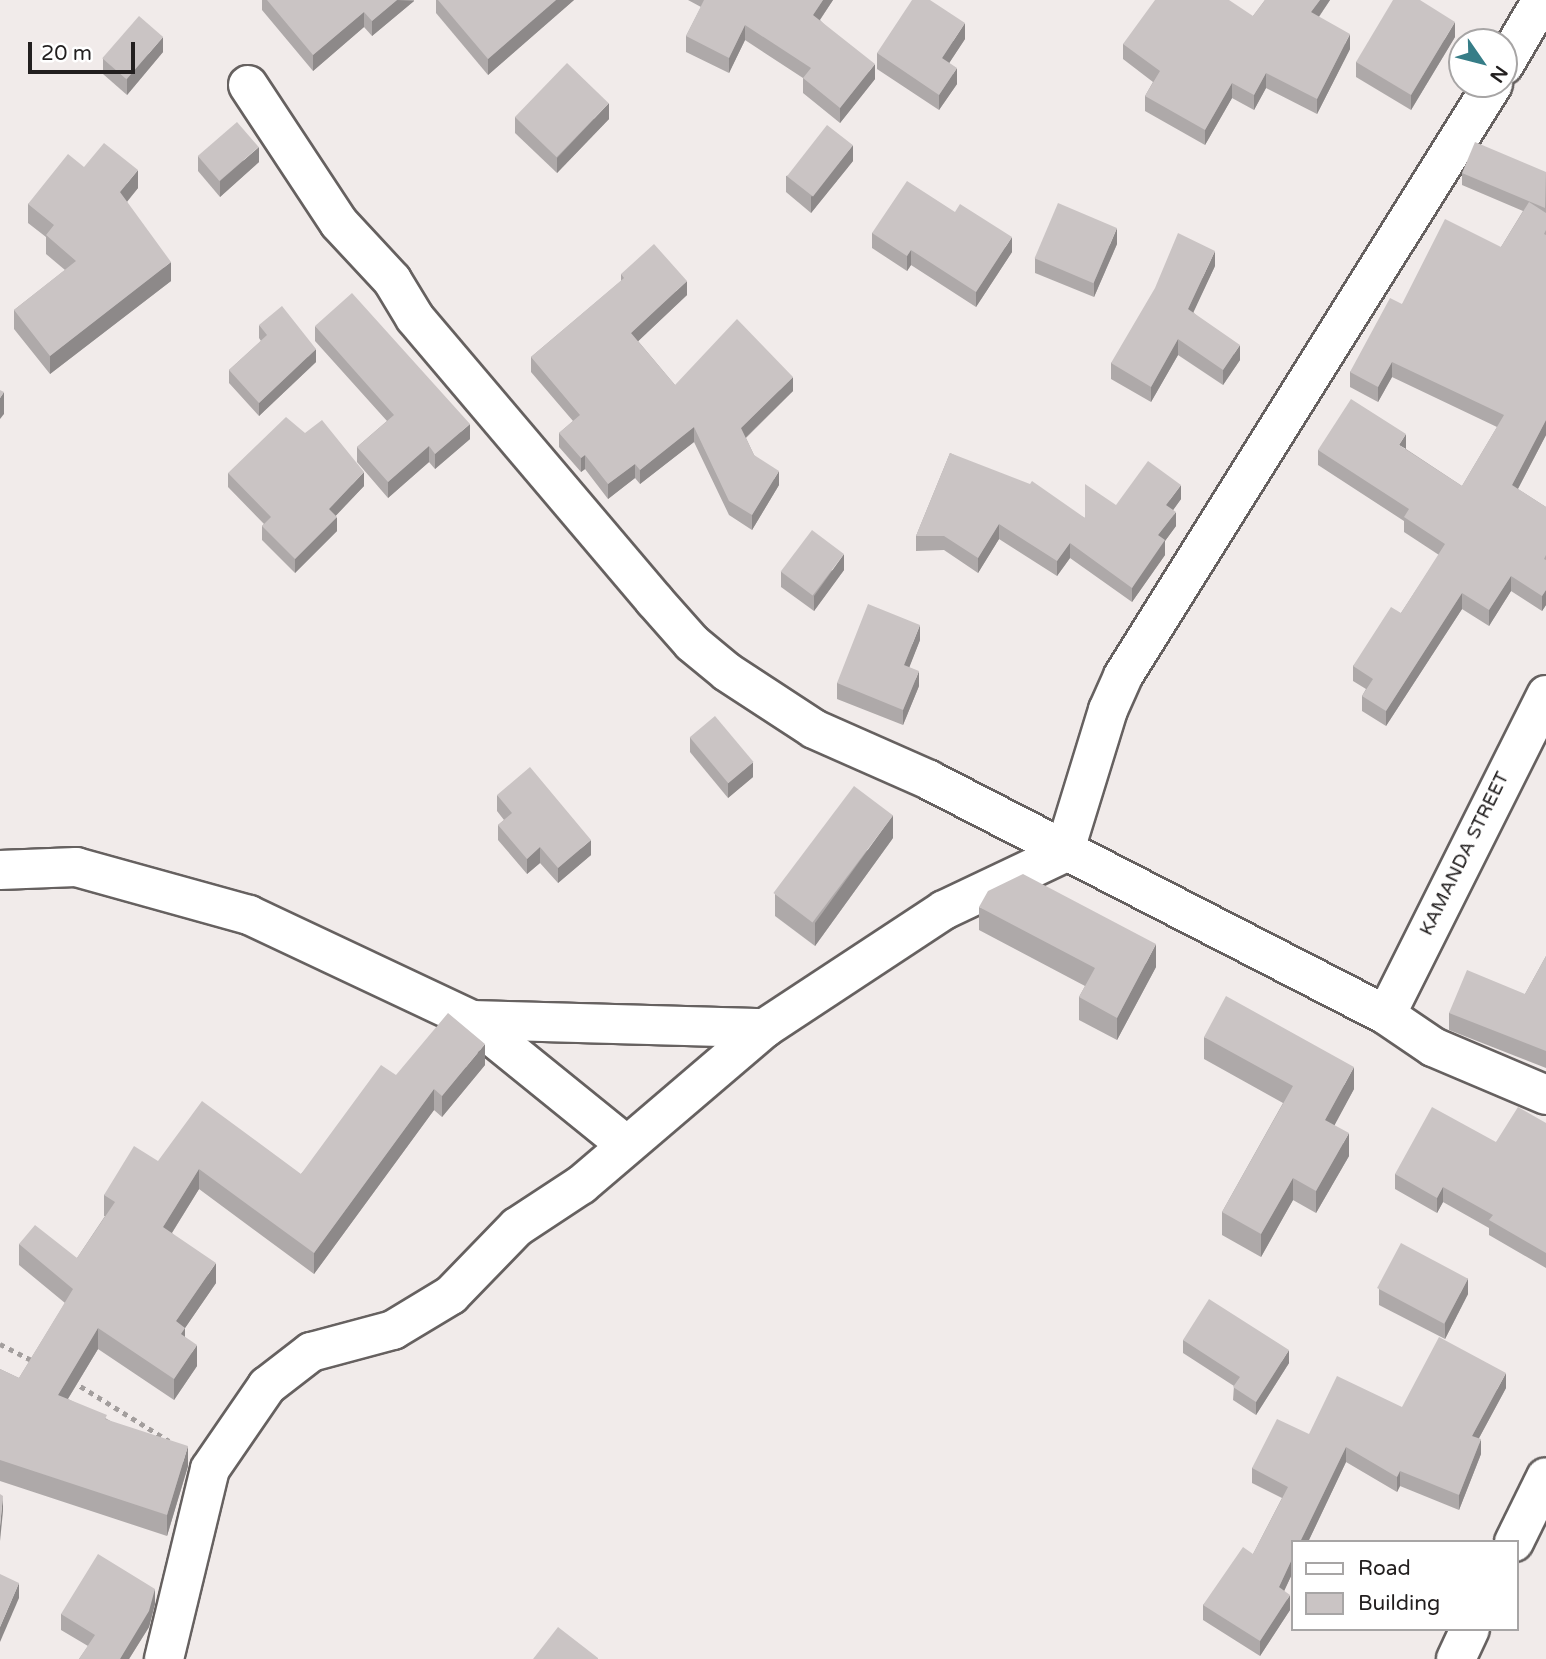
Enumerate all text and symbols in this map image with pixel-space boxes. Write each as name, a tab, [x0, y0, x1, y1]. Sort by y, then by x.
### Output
scale bar	[32, 28, 138, 72]
north arrow	[1448, 28, 1518, 98]
text: 20 m	[41, 41, 92, 66]
text: N	[1485, 61, 1512, 86]
street label: KAMANDA STREET	[1415, 768, 1515, 940]
legend	[1290, 1540, 1518, 1631]
text: Road	[1358, 1556, 1411, 1581]
text: Building	[1358, 1591, 1440, 1616]

